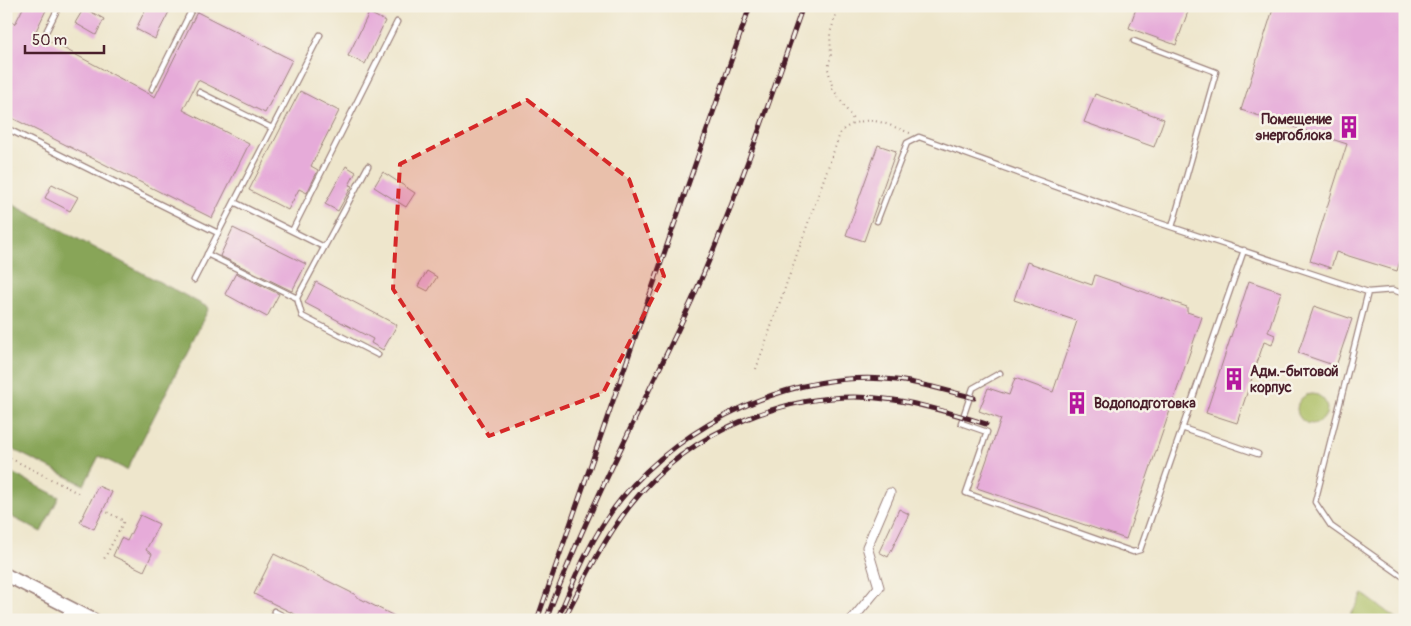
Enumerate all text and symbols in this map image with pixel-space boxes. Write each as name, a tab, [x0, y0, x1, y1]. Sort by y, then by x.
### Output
scale bar	[25, 22, 104, 54]
text: 50 m	[32, 31, 67, 50]
place label: Помещение энергоблока	[1255, 111, 1333, 144]
building icon: Помещение энергоблока	[1336, 114, 1362, 140]
place label: Адм.-бытовой корпус	[1250, 363, 1339, 396]
building icon: Адм.-бытовой корпус	[1221, 366, 1247, 392]
building icon: Водоподготовка	[1064, 390, 1090, 416]
place label: Водоподготовка	[1094, 395, 1196, 412]

